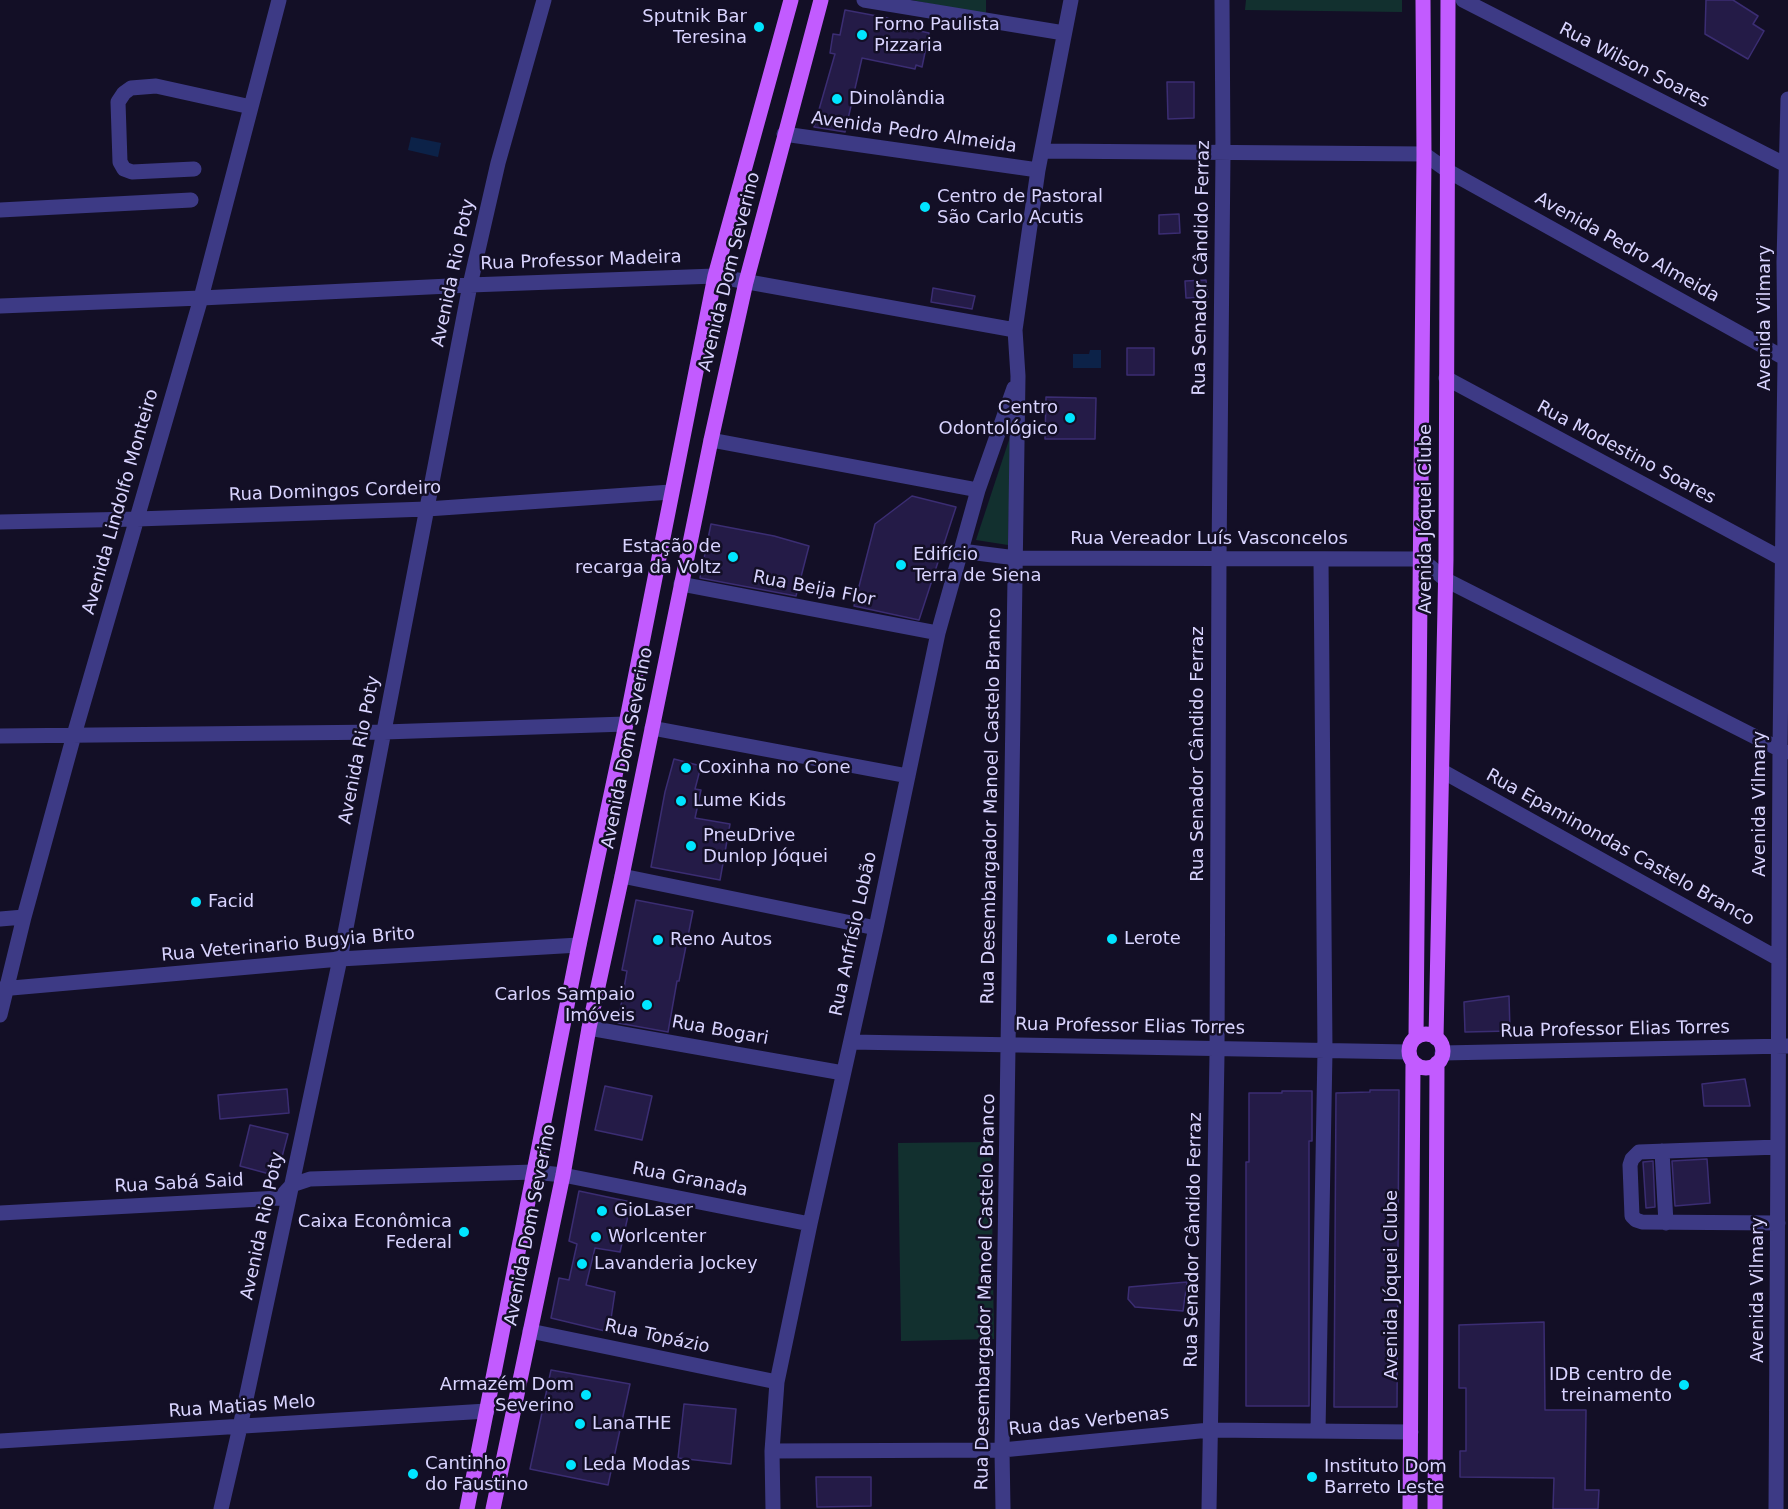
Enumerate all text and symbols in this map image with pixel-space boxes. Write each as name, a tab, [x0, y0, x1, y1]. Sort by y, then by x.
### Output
place label: Sputnik Bar Teresina	[642, 6, 747, 48]
place label: Forno Paulista Pizzaria	[874, 14, 1000, 57]
street label: Rua Wilson Soares	[1555, 19, 1713, 113]
marker: Sputnik Bar Teresina	[752, 20, 766, 34]
marker: Forno Paulista Pizzaria	[855, 28, 869, 42]
place label: Dinolândia	[849, 88, 945, 110]
marker: Dinolândia	[830, 92, 844, 106]
street label: Avenida Pedro Almeida	[810, 108, 1018, 158]
street label: Rua Senador Cândido Ferraz	[1189, 140, 1215, 396]
street label: Avenida Dom Severino	[695, 170, 765, 374]
place label: Centro de Pastoral São Carlo Acutis	[937, 186, 1103, 228]
street label: Avenida Pedro Almeida	[1531, 188, 1723, 308]
street label: Avenida Rio Poty	[428, 197, 480, 349]
marker: Centro de Pastoral São Carlo Acutis	[918, 200, 932, 214]
street label: Avenida Vilmary	[1754, 245, 1776, 391]
street label: Rua Professor Madeira	[480, 247, 682, 275]
street label: Avenida Lindolfo Monteiro	[78, 387, 164, 617]
place label: Centro Odontológico	[939, 397, 1058, 440]
street label: Rua Modestino Soares	[1533, 397, 1719, 509]
marker: Centro Odontológico	[1063, 411, 1077, 425]
street label: Avenida Jóquei Clube	[1415, 424, 1437, 614]
street label: Rua Domingos Cordeiro	[228, 478, 442, 506]
street label: Rua Vereador Luís Vasconcelos	[1070, 528, 1348, 550]
place label: Estação de recarga da Voltz	[575, 536, 721, 578]
place label: Edifício Terra de Siena	[913, 544, 1041, 586]
marker: Estação de recarga da Voltz	[726, 550, 740, 564]
marker: Edifício Terra de Siena	[894, 558, 908, 572]
street label: Rua Beija Flor	[751, 567, 877, 611]
street label: Rua Desembargador Manoel Castelo Branco	[978, 607, 1006, 1005]
street label: Rua Senador Cândido Ferraz	[1187, 626, 1209, 882]
street label: Avenida Dom Severino	[598, 645, 658, 851]
street label: Avenida Rio Poty	[335, 674, 385, 826]
street label: Avenida Vilmary	[1749, 731, 1771, 877]
place label: Coxinha no Cone	[698, 757, 850, 779]
marker: Coxinha no Cone	[679, 761, 693, 775]
street label: Rua Epaminondas Castelo Branco	[1482, 765, 1758, 931]
place label: Lume Kids	[693, 790, 786, 812]
marker: Lume Kids	[674, 794, 688, 808]
place label: PneuDrive Dunlop Jóquei	[703, 825, 828, 868]
marker: PneuDrive Dunlop Jóquei	[684, 839, 698, 853]
street label: Rua Anfrísio Lobão	[826, 850, 882, 1018]
place label: Facid	[208, 891, 254, 913]
marker: Facid	[189, 895, 203, 909]
street label: Rua Veterinario Bugyia Brito	[160, 923, 416, 967]
place label: Lerote	[1124, 928, 1181, 950]
place label: Reno Autos	[670, 929, 772, 951]
marker: Lerote	[1105, 932, 1119, 946]
marker: Reno Autos	[651, 933, 665, 947]
place label: Carlos Sampaio Imóveis	[494, 984, 635, 1026]
marker: Carlos Sampaio Imóveis	[640, 998, 654, 1012]
street label: Rua Bogari	[670, 1012, 770, 1050]
street label: Rua Professor Elias Torres	[1015, 1014, 1245, 1040]
street label: Rua Professor Elias Torres	[1500, 1017, 1730, 1043]
street label: Rua Desembargador Manoel Castelo Branco	[972, 1093, 1000, 1491]
street label: Rua Senador Cândido Ferraz	[1181, 1112, 1207, 1368]
street label: Avenida Dom Severino	[501, 1122, 561, 1328]
street label: Avenida Rio Poty	[237, 1150, 289, 1302]
street label: Rua Granada	[630, 1158, 750, 1202]
street label: Rua Sabá Said	[114, 1170, 244, 1198]
street label: Avenida Jóquei Clube	[1381, 1190, 1403, 1380]
place label: GioLaser	[614, 1200, 693, 1222]
marker: GioLaser	[595, 1204, 609, 1218]
place label: Caixa Econômica Federal	[298, 1211, 452, 1254]
street label: Avenida Vilmary	[1747, 1217, 1769, 1363]
marker: Caixa Econômica Federal	[457, 1225, 471, 1239]
place label: Worlcenter	[608, 1226, 706, 1248]
marker: Worlcenter	[589, 1230, 603, 1244]
place label: Lavanderia Jockey	[594, 1253, 758, 1275]
marker: Lavanderia Jockey	[575, 1257, 589, 1271]
street label: Rua Topázio	[603, 1315, 711, 1359]
place label: IDB centro de treinamento	[1549, 1364, 1672, 1406]
place label: Armazém Dom Severino	[440, 1374, 574, 1416]
marker: IDB centro de treinamento	[1677, 1378, 1691, 1392]
marker: Armazém Dom Severino	[579, 1388, 593, 1402]
street label: Rua Matias Melo	[168, 1391, 316, 1423]
street label: Rua das Verbenas	[1008, 1403, 1170, 1441]
place label: LanaTHE	[592, 1413, 671, 1435]
marker: LanaTHE	[573, 1417, 587, 1431]
place label: Cantinho do Faustino	[425, 1453, 528, 1496]
place label: Leda Modas	[583, 1454, 690, 1476]
place label: Instituto Dom Barreto Leste	[1324, 1456, 1447, 1498]
marker: Leda Modas	[564, 1458, 578, 1472]
marker: Cantinho do Faustino	[406, 1467, 420, 1481]
marker: Instituto Dom Barreto Leste	[1305, 1470, 1319, 1484]

